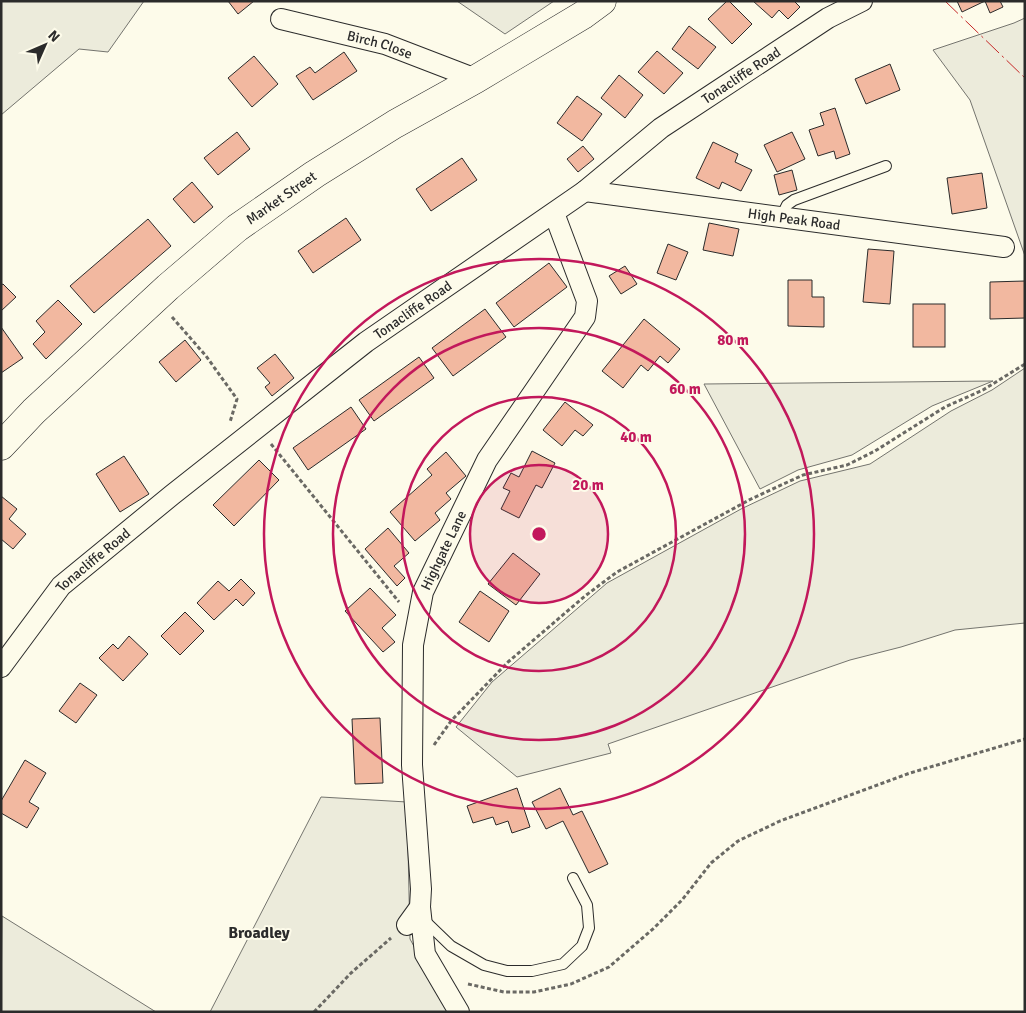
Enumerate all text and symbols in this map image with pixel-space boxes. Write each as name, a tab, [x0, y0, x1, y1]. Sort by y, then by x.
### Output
north arrow	[20, 20, 70, 70]
text: N	[44, 27, 63, 46]
street label: Birch Close	[345, 27, 415, 63]
street label: Tonacliffe Road	[699, 44, 784, 108]
street label: Market Street	[243, 168, 320, 228]
street label: High Peak Road	[747, 205, 841, 234]
street label: Tonacliffe Road	[371, 277, 455, 343]
text: 80 m	[717, 331, 749, 349]
text: 60 m	[669, 380, 701, 398]
text: 40 m	[620, 428, 652, 446]
text: 20 m	[572, 476, 604, 494]
street label: Highgate Lane	[417, 508, 470, 593]
street label: Tonacliffe Road	[52, 525, 134, 595]
centre of rings	[530, 525, 548, 543]
district label: Broadley	[228, 923, 290, 943]

